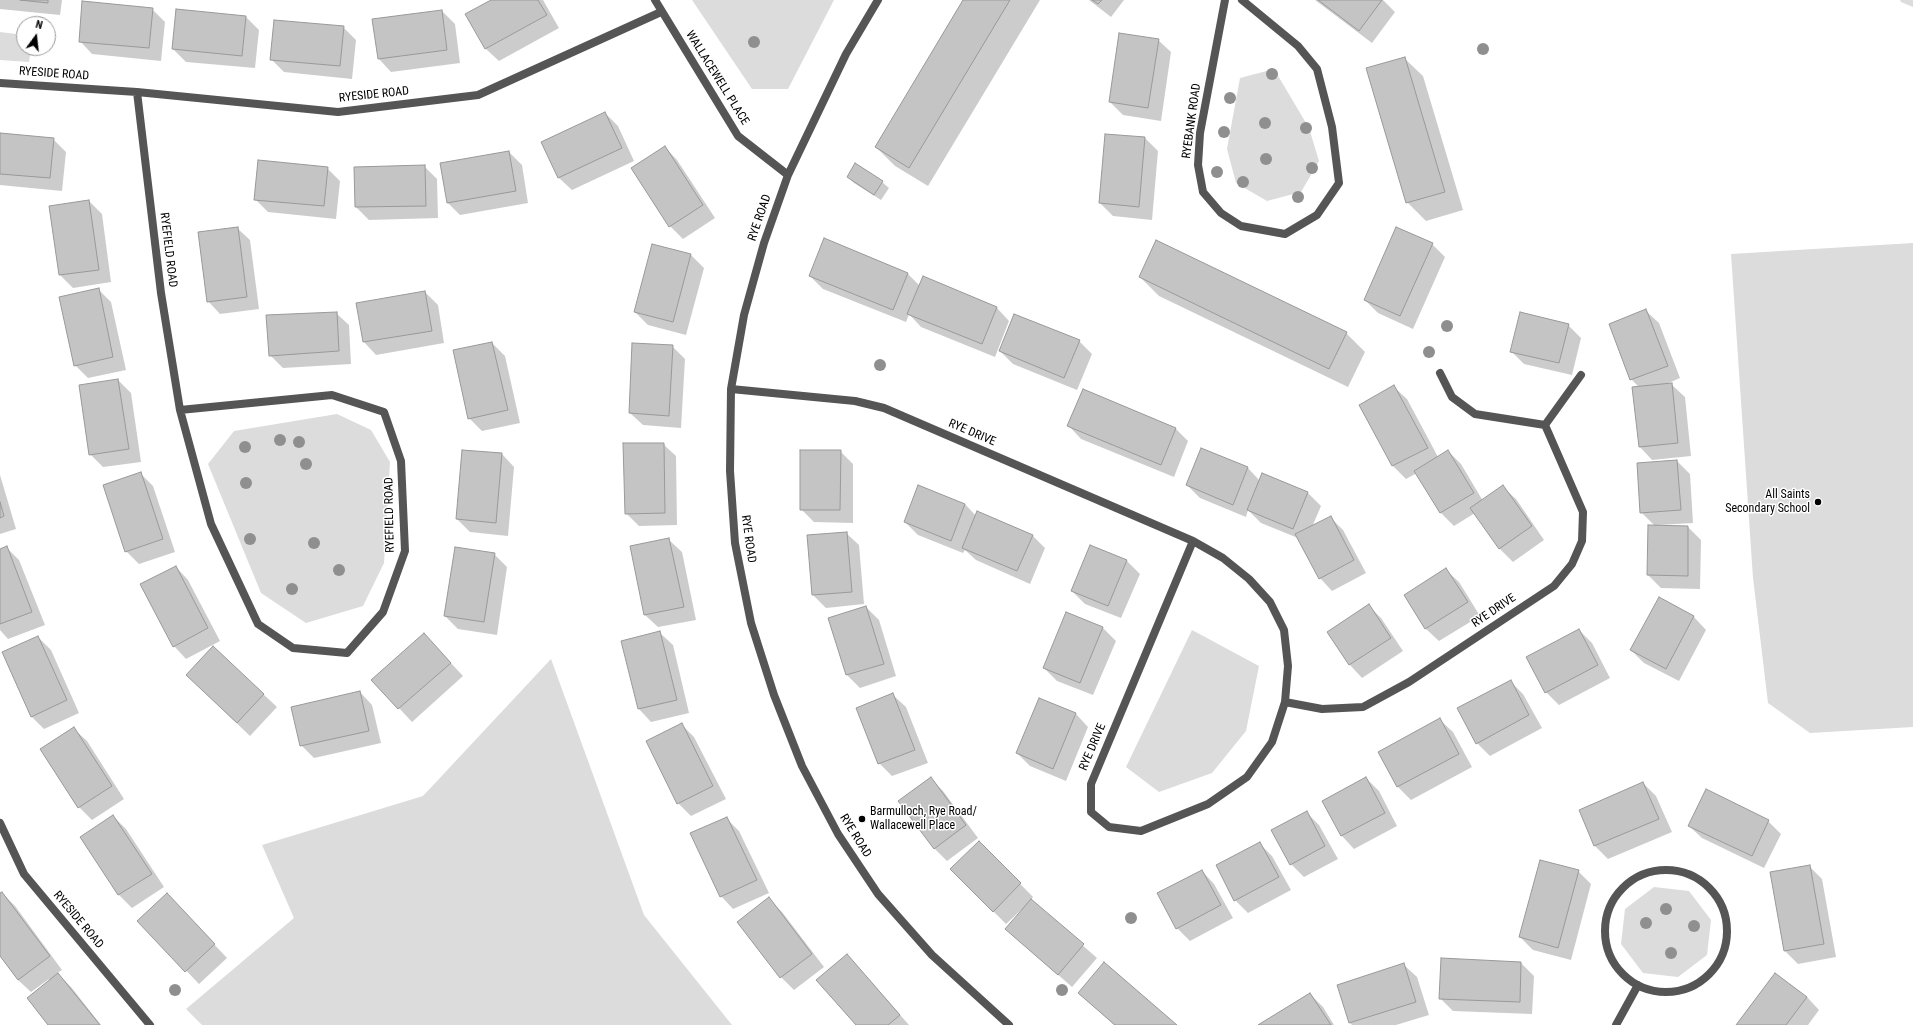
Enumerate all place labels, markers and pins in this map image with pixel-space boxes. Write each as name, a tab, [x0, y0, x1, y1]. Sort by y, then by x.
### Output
place label: All Saints Secondary School	[1725, 488, 1810, 516]
marker: All Saints Secondary School	[1813, 497, 1823, 507]
place label: Barmulloch, Rye Road/ Wallacewell Place	[870, 805, 977, 833]
marker: Barmulloch, Rye Road/ Wallacewell Place	[857, 814, 867, 824]

